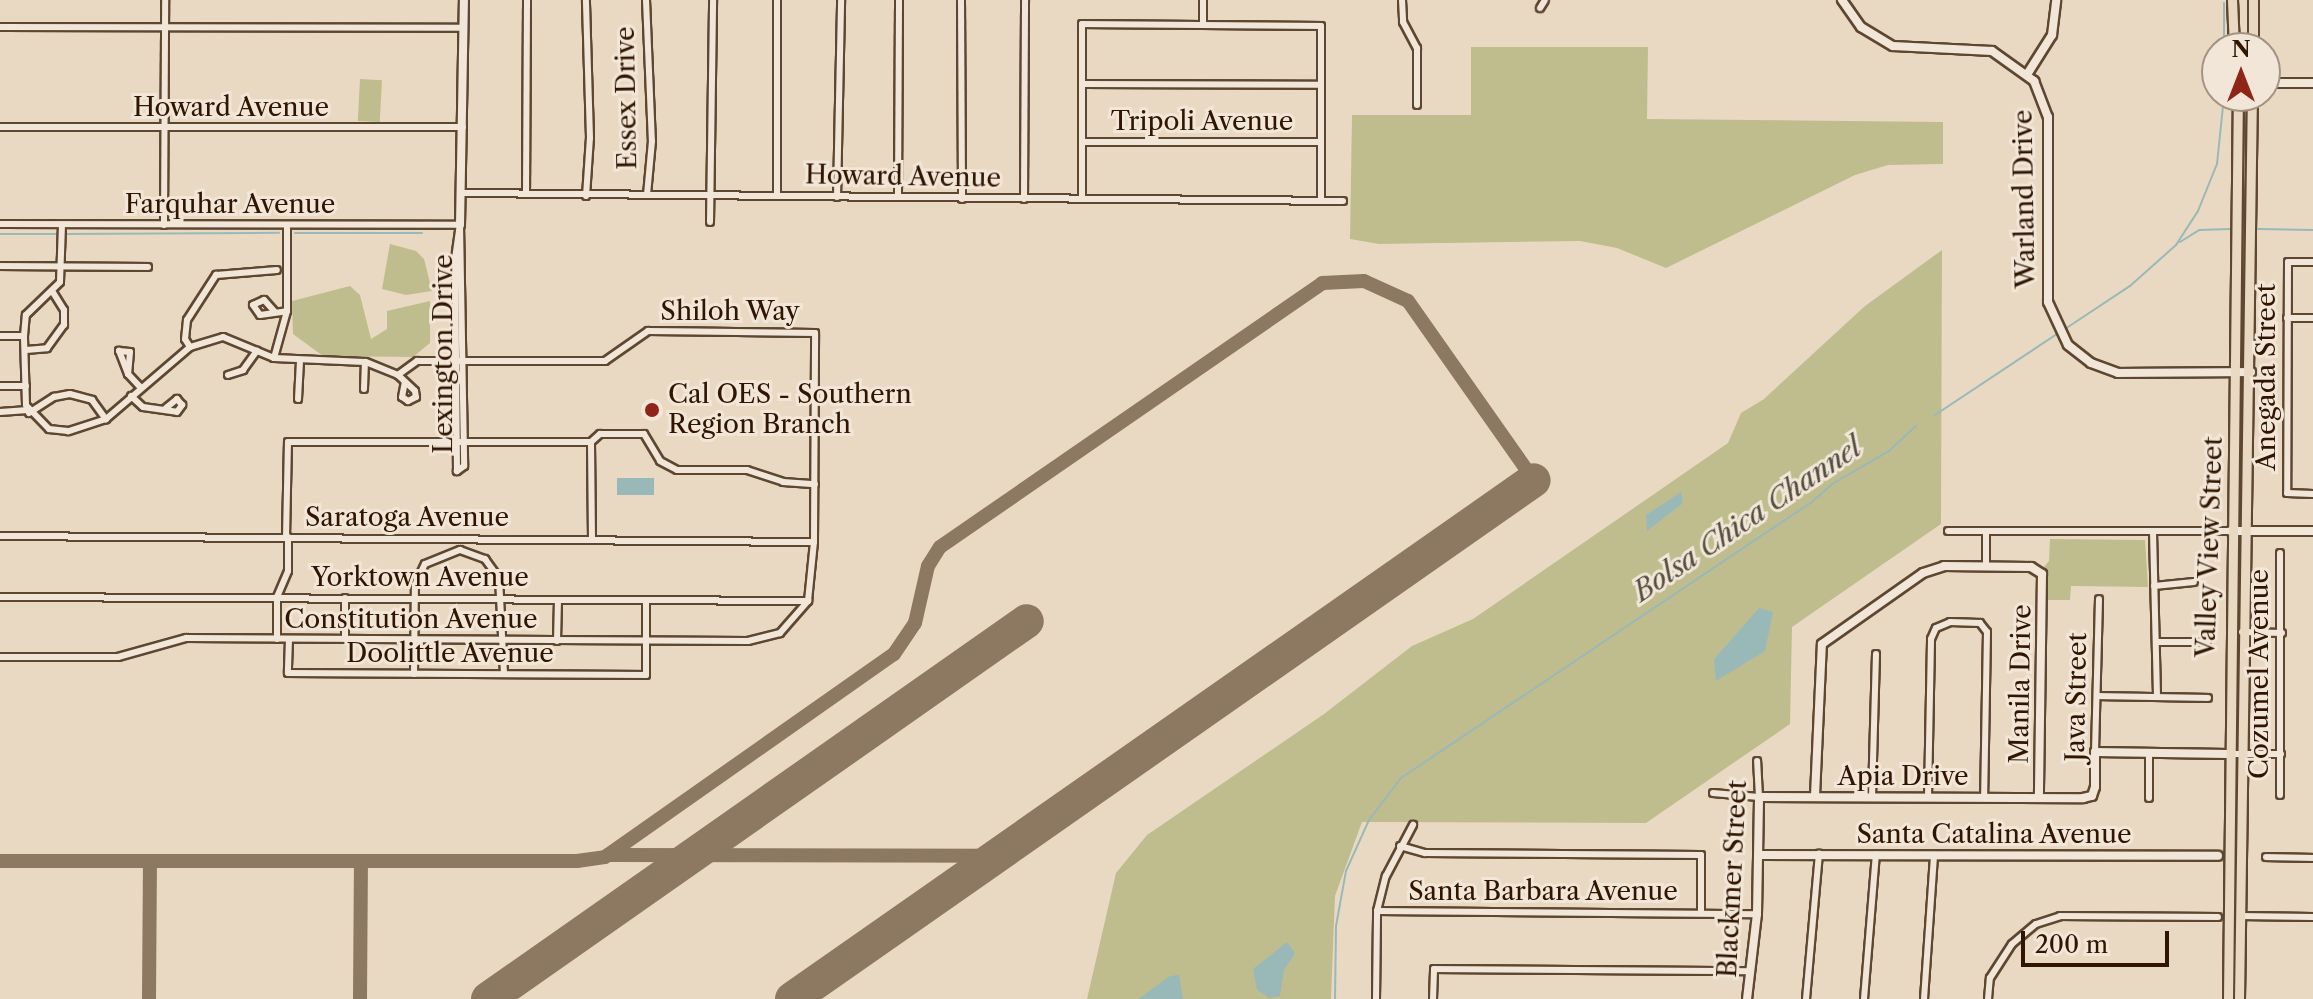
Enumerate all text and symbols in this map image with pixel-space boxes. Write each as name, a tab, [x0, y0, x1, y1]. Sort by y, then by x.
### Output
street label: Essex Drive	[610, 26, 644, 170]
north arrow	[2201, 32, 2281, 112]
text: N	[2231, 36, 2251, 63]
street label: Howard Avenue	[132, 92, 330, 124]
street label: Tripoli Avenue	[1110, 106, 1294, 138]
street label: Warland Drive	[2008, 109, 2042, 289]
street label: Howard Avenue	[804, 160, 1002, 194]
street label: Farquhar Avenue	[124, 189, 336, 221]
street label: Lexington Drive	[428, 254, 460, 454]
street label: Anegada Street	[2251, 283, 2283, 471]
street label: Shiloh Way	[660, 296, 800, 328]
place label: Cal OES - Southern Region Branch	[668, 379, 912, 440]
marker: Cal OES - Southern Region Branch	[643, 401, 661, 419]
water label: Bolsa Chica Channel	[1626, 430, 1868, 608]
street label: Valley View Street	[2191, 435, 2229, 659]
street label: Saratoga Avenue	[304, 502, 510, 534]
street label: Yorktown Avenue	[311, 562, 529, 594]
street label: Cozumel Avenue	[2244, 568, 2276, 780]
street label: Constitution Avenue	[284, 604, 538, 636]
street label: Manila Drive	[2004, 604, 2038, 764]
street label: Java Street	[2060, 632, 2094, 762]
street label: Doolittle Avenue	[346, 638, 554, 670]
street label: Apia Drive	[1837, 761, 1969, 793]
street label: Blackmer Street	[1712, 779, 1754, 979]
street label: Santa Catalina Avenue	[1856, 819, 2132, 851]
street label: Santa Barbara Avenue	[1407, 876, 1679, 908]
scale bar	[2025, 915, 2173, 965]
text: 200 m	[2035, 930, 2108, 959]

